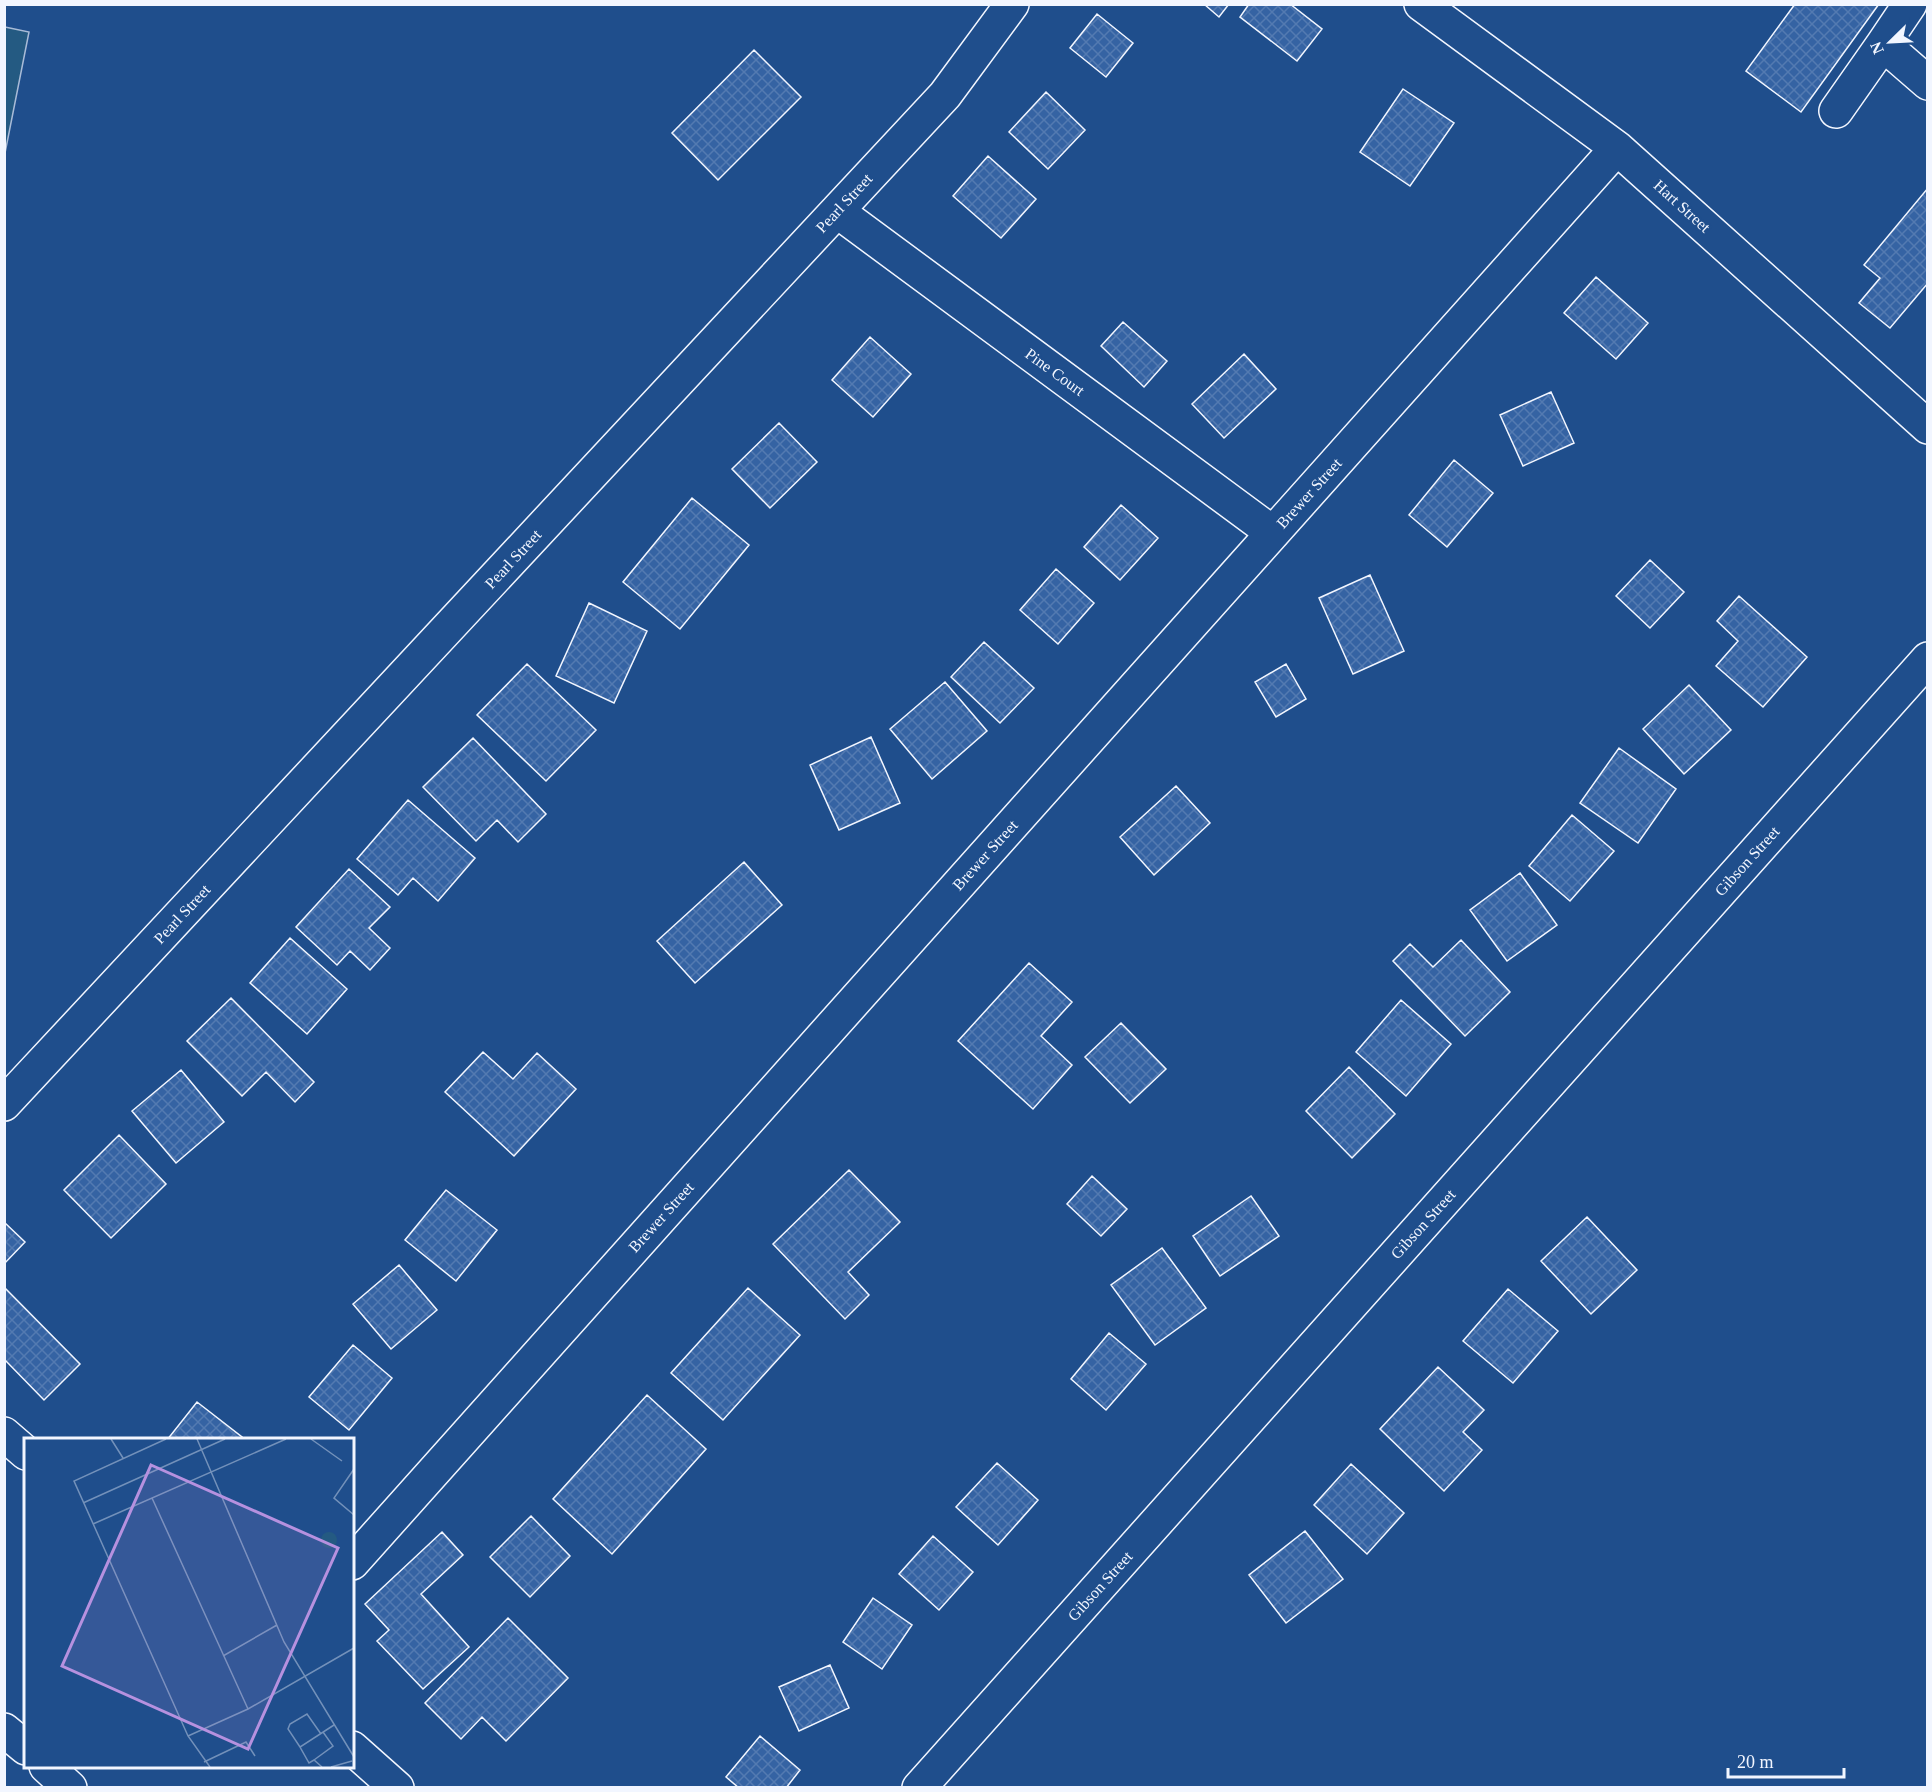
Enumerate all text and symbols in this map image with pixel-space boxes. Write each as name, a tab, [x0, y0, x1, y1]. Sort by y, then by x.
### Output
north arrow	[1860, 12, 1920, 72]
text: N	[1866, 39, 1887, 57]
street label: Pearl Street	[812, 170, 876, 236]
street label: Hart Street	[1650, 176, 1714, 236]
street label: Pine Court	[1022, 345, 1088, 399]
street label: Brewer Street	[1273, 454, 1345, 532]
street label: Pearl Street	[481, 526, 545, 592]
street label: Brewer Street	[949, 816, 1021, 894]
street label: Gibson Street	[1711, 822, 1783, 899]
street label: Pearl Street	[150, 881, 214, 947]
street label: Brewer Street	[625, 1178, 697, 1256]
street label: Gibson Street	[1387, 1185, 1459, 1262]
inset map	[24, 1438, 354, 1768]
street label: Gibson Street	[1064, 1547, 1136, 1624]
scale bar	[1728, 1741, 1844, 1779]
text: 20 m	[1737, 1752, 1774, 1772]

